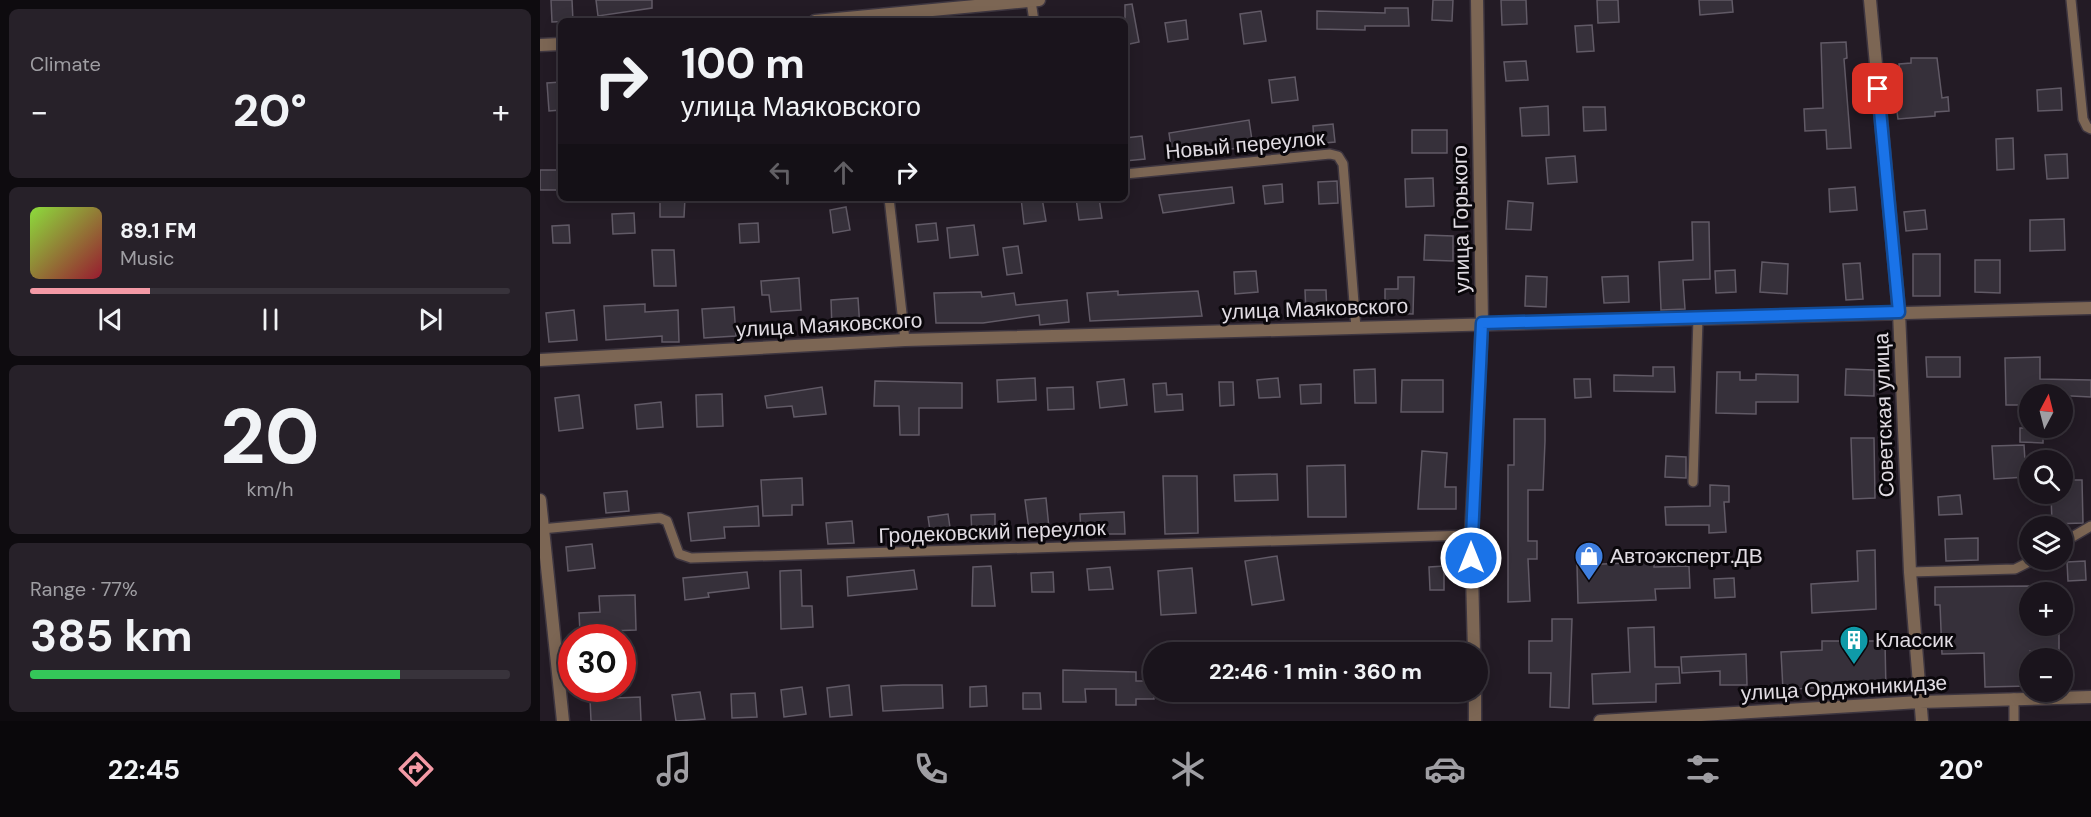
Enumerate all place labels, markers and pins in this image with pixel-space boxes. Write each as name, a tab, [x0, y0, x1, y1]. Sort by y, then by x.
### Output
pin	[1852, 63, 1903, 114]
shop icon: Автоэксперт.ДВ	[1573, 540, 1605, 582]
place label: Автоэксперт.ДВ	[1610, 542, 1763, 570]
building icon: Классик	[1838, 624, 1870, 666]
place label: Классик	[1875, 626, 1954, 654]

